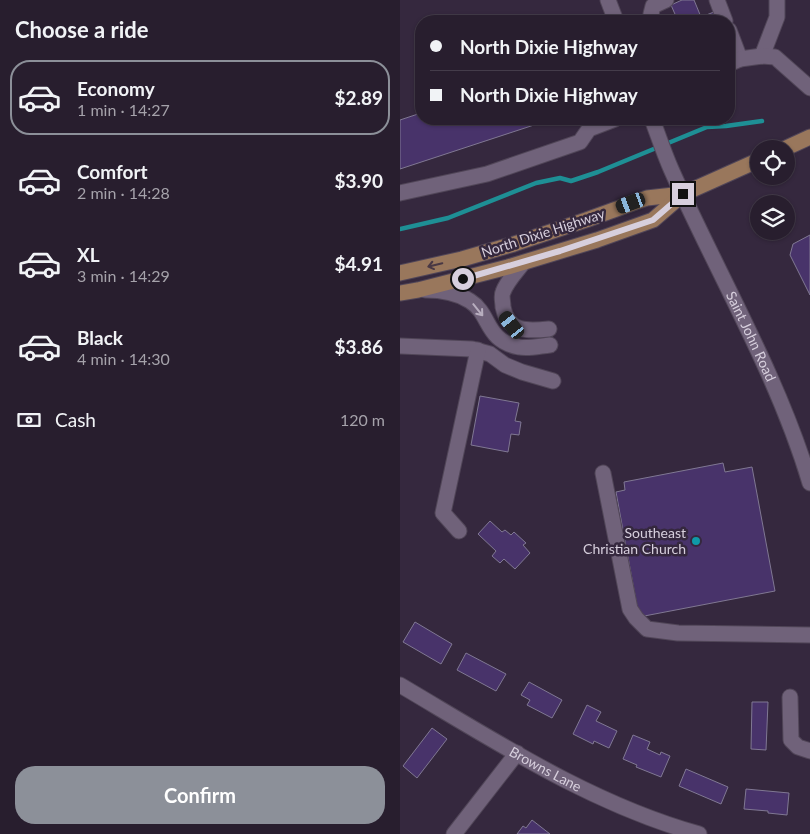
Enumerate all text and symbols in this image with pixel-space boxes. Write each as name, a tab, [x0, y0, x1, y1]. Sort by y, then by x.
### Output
text: Choose a ride	[15, 16, 149, 43]
text: North Dixie Highway	[460, 35, 638, 58]
icon: car	[17, 75, 62, 120]
text: Economy	[77, 77, 155, 100]
text: North Dixie Highway	[460, 83, 638, 106]
text: $2.89	[334, 86, 383, 109]
text: 1 min · 14:27	[77, 100, 170, 119]
map controls	[750, 140, 795, 240]
button: locate	[750, 140, 795, 185]
icon: car	[17, 158, 62, 203]
text: Comfort	[77, 160, 148, 183]
text: $3.90	[334, 169, 383, 192]
text: 2 min · 14:28	[77, 183, 170, 202]
route end	[672, 183, 694, 205]
car	[614, 191, 647, 215]
button: layers	[750, 195, 795, 240]
street label: North Dixie Highway	[479, 204, 608, 261]
icon: car	[17, 241, 62, 286]
text: XL	[77, 243, 100, 266]
text: $4.91	[334, 252, 383, 275]
one-way arrow	[427, 261, 443, 270]
text: 3 min · 14:29	[77, 266, 170, 285]
route start	[452, 268, 474, 290]
street label: Saint John Road	[723, 288, 780, 384]
one-way arrow	[472, 303, 483, 316]
car	[496, 309, 527, 341]
icon: car	[17, 324, 62, 369]
text: Black	[77, 326, 123, 349]
text: $3.86	[334, 335, 383, 358]
text: 4 min · 14:30	[77, 349, 170, 368]
icon: cash	[15, 406, 43, 434]
text: Cash	[55, 408, 96, 431]
text: 120 m	[340, 410, 385, 429]
place label: Southeast Christian Church	[583, 524, 686, 557]
marker: Southeast Christian Church	[690, 535, 702, 547]
street label: Browns Lane	[506, 742, 584, 795]
button: Confirm	[15, 766, 385, 824]

